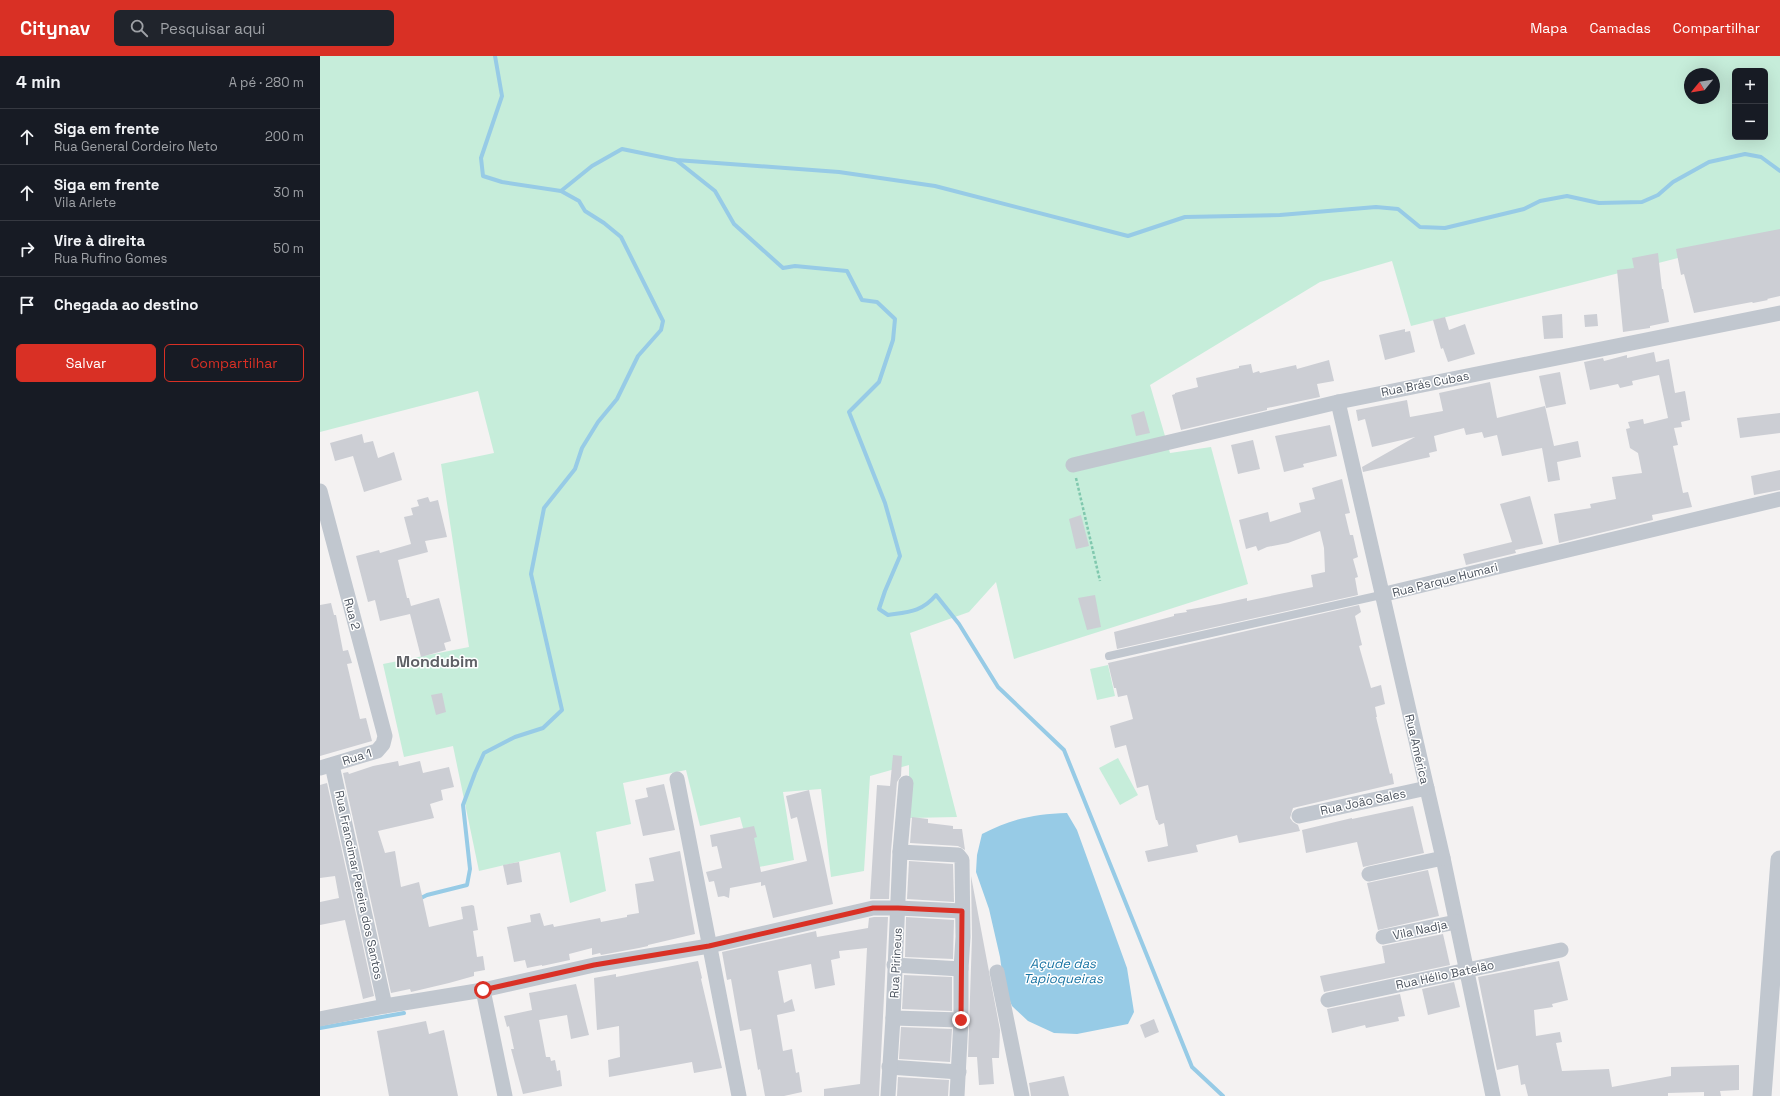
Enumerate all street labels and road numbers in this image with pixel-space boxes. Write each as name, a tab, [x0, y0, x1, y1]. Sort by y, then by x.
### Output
street label: Rua Brás Cubas	[1380, 368, 1470, 400]
street label: Rua Parque Humari	[1391, 559, 1500, 601]
street label: Rua 2	[340, 596, 364, 632]
street label: Rua América	[1401, 712, 1433, 786]
street label: Rua 1	[340, 745, 374, 769]
street label: Rua João Sales	[1319, 785, 1407, 819]
street label: Rua Francimar Pereira dos Santos	[331, 789, 387, 981]
street label: Vila Nadja	[1391, 916, 1449, 944]
street label: Rua Pirineus	[886, 927, 906, 999]
street label: Rua Hélio Batelão	[1394, 957, 1496, 993]

